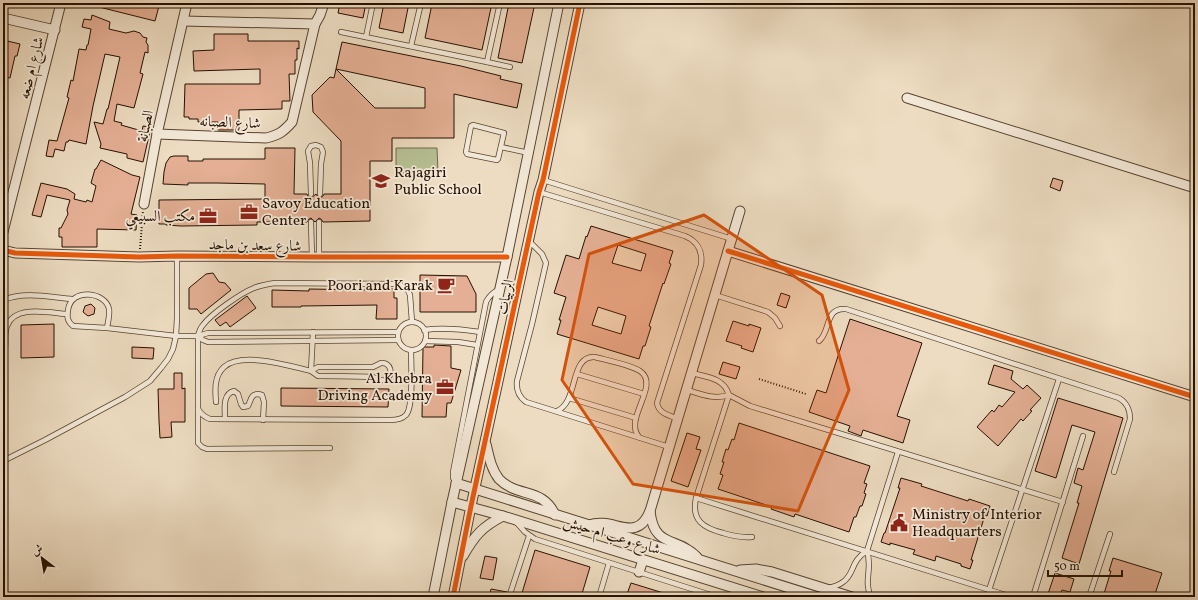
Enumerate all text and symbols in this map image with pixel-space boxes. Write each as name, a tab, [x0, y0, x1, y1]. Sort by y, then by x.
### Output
street label: شارع ام ضعه	[15, 35, 51, 102]
street label: الصبانة	[133, 108, 160, 144]
street label: شارع الصبانه	[199, 112, 261, 136]
place label: Rajagiri Public School	[394, 163, 482, 201]
school or university icon: Rajagiri Public School	[371, 171, 391, 191]
place label: Savoy Education Center	[262, 194, 370, 232]
office icon: Savoy Education Center	[239, 202, 259, 222]
office icon: مكتب السبيعي	[198, 206, 218, 226]
place label: مكتب السبيعي	[126, 207, 195, 230]
street label: شارع سعد بن ماجد	[208, 235, 302, 259]
cafe icon: Poori and Karak	[436, 275, 456, 295]
place label: Poori and Karak	[327, 276, 433, 297]
street label: الربيات	[492, 278, 520, 317]
place label: Al Khebra Driving Academy	[317, 369, 432, 407]
office icon: Al Khebra Driving Academy	[435, 377, 455, 397]
place label: Ministry of Interior Headquarters	[912, 505, 1042, 543]
street label: شارع وعب ام حيش	[560, 512, 663, 562]
public building icon: Ministry of Interior Headquarters	[889, 513, 909, 533]
north arrow	[22, 538, 62, 578]
text: ش	[29, 541, 46, 560]
scale bar	[1048, 552, 1122, 578]
text: 50 m	[1054, 559, 1080, 575]

